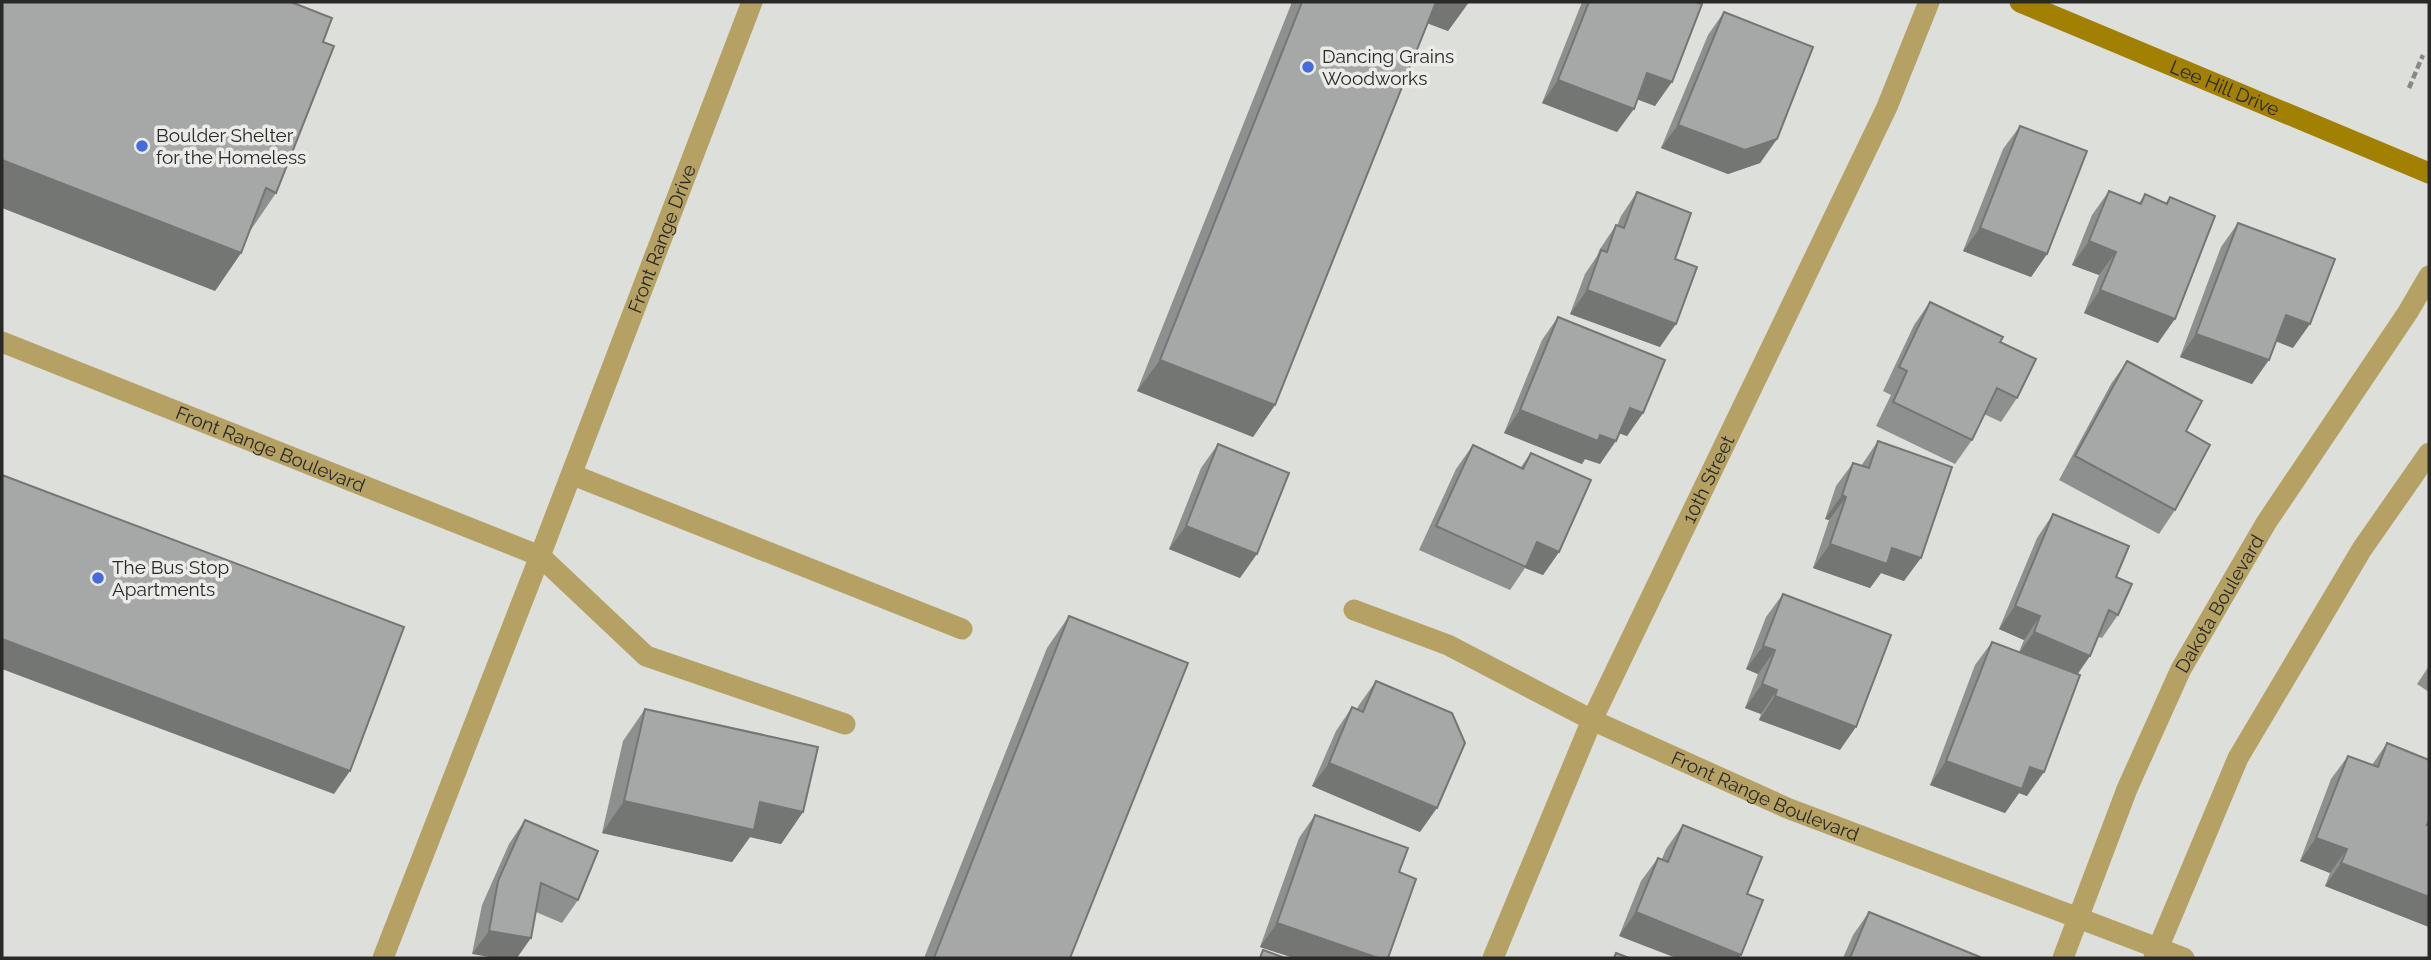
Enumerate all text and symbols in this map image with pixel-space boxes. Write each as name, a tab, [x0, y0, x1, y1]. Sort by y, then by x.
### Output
place label: Dancing Grains Woodworks	[1322, 45, 1454, 89]
street label: Lee Hill Drive	[2167, 55, 2283, 120]
marker: Dancing Grains Woodworks	[1300, 59, 1316, 75]
place label: Boulder Shelter for the Homeless	[156, 124, 306, 168]
marker: Boulder Shelter for the Homeless	[134, 138, 150, 154]
street label: Front Range Drive	[623, 161, 700, 316]
street label: Front Range Boulevard	[173, 401, 368, 496]
street label: 10th Street	[1677, 431, 1739, 527]
street label: Dakota Boulevard	[2170, 531, 2268, 677]
place label: The Bus Stop Apartments	[112, 556, 229, 600]
marker: The Bus Stop Apartments	[90, 570, 106, 586]
street label: Front Range Boulevard	[1668, 746, 1862, 845]

